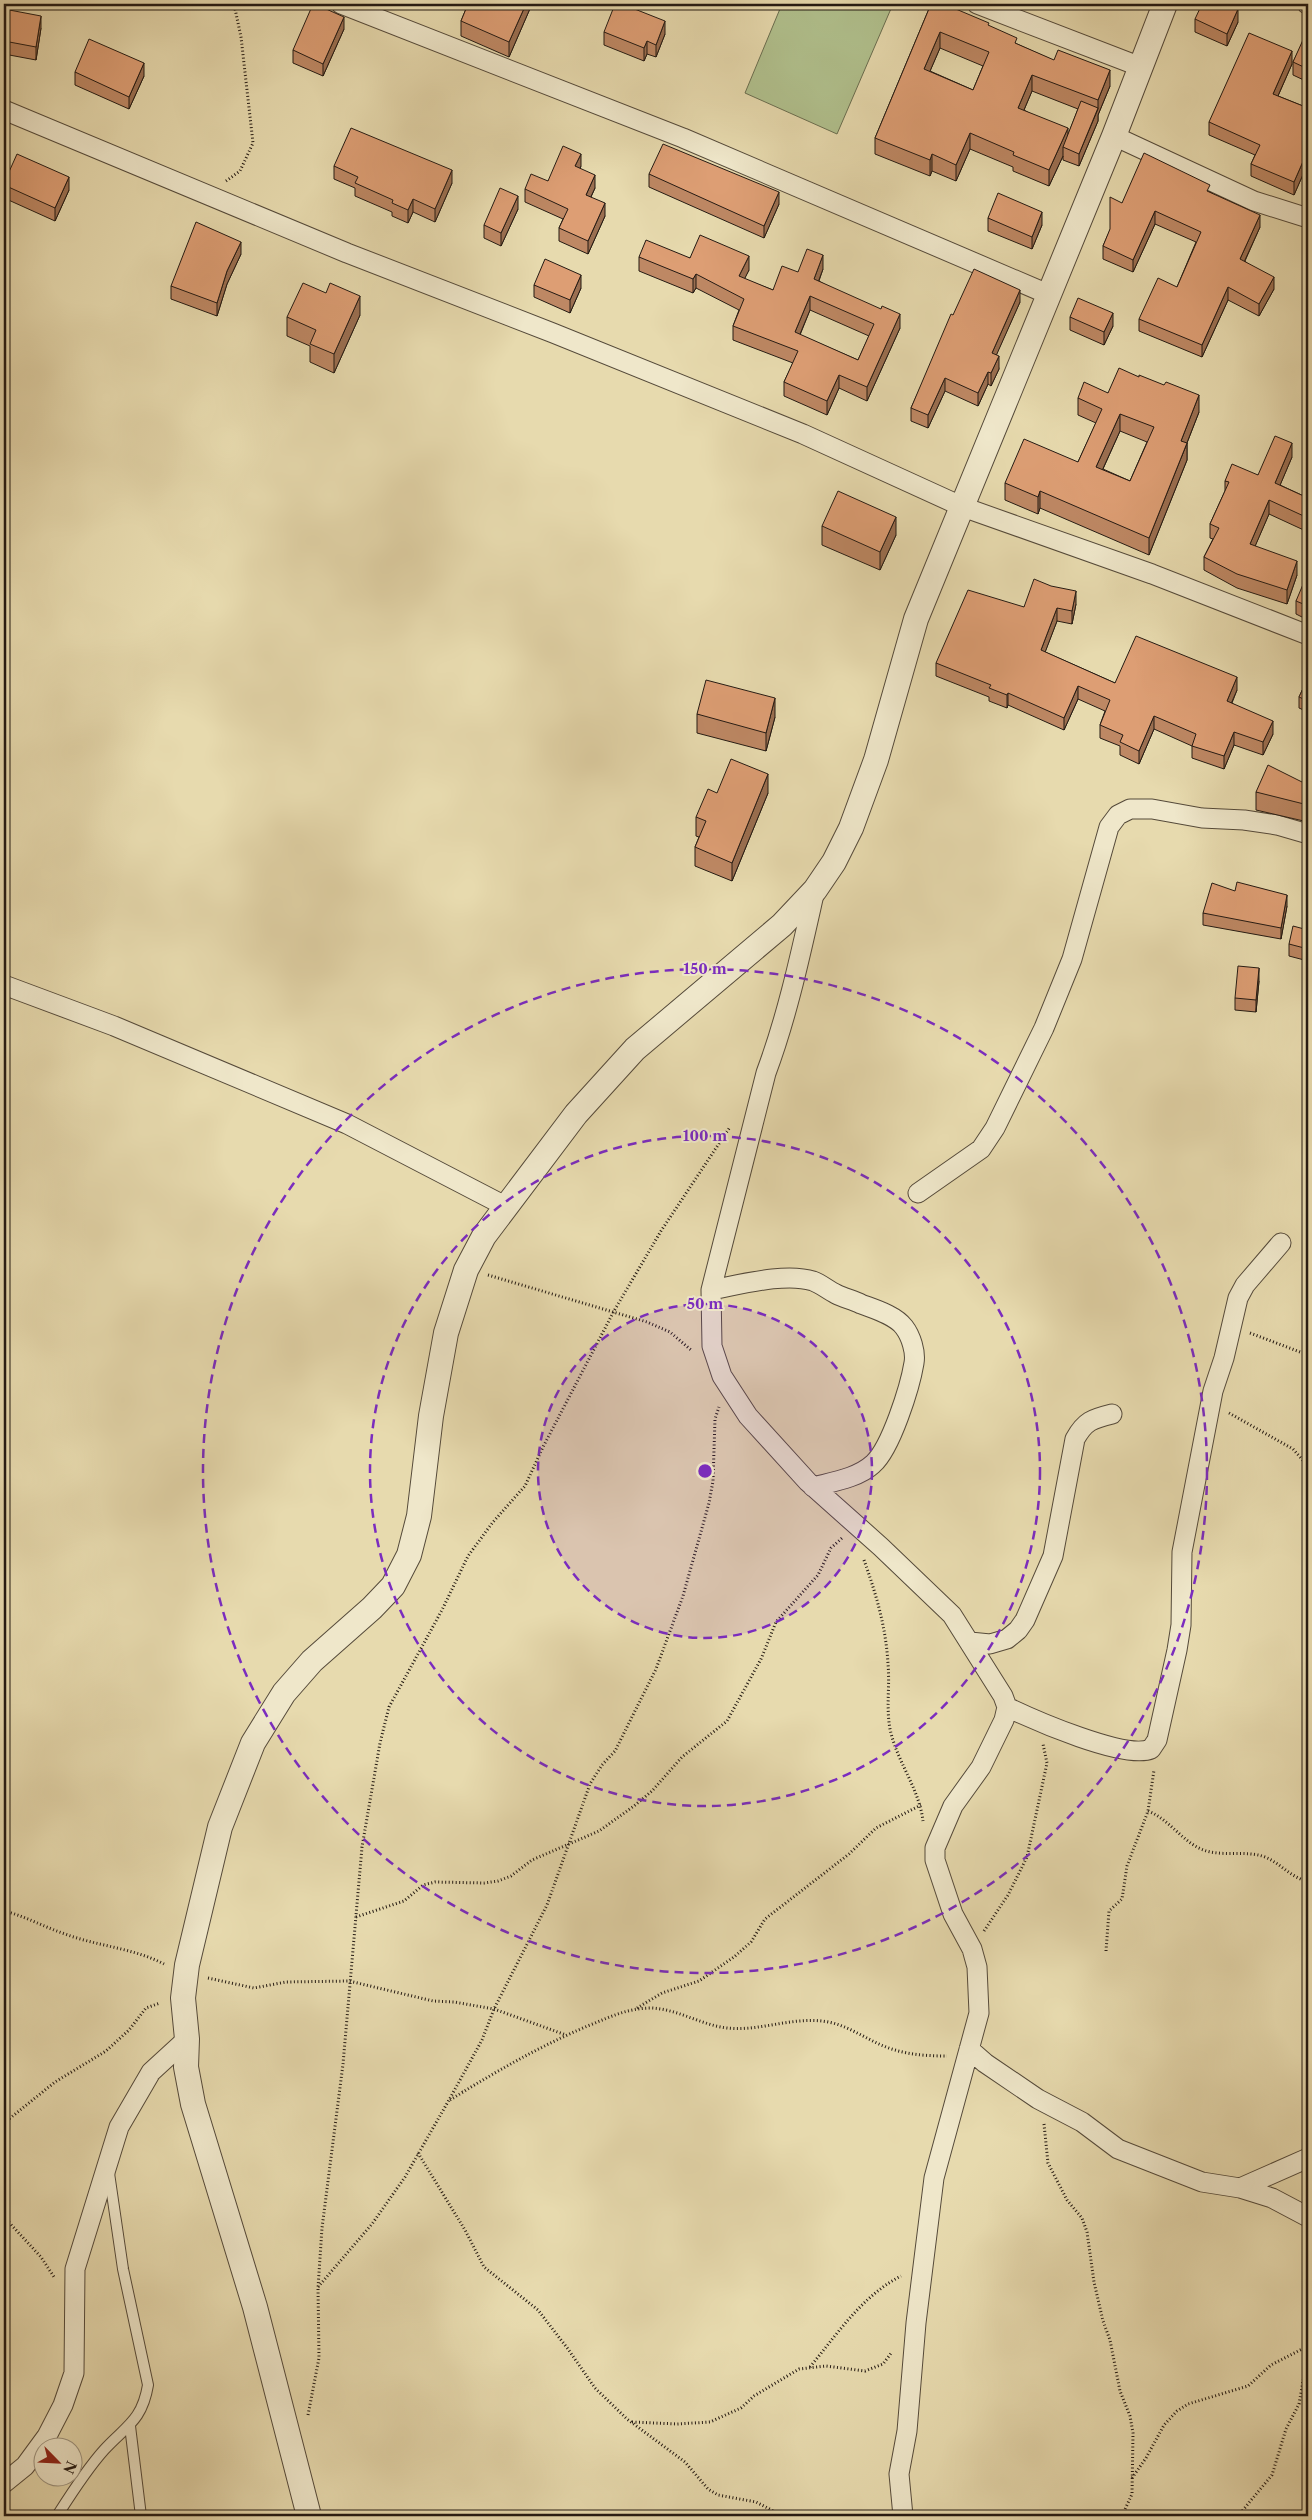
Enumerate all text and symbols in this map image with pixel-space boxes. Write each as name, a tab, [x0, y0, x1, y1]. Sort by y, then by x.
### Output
text: 150 m	[683, 959, 727, 978]
text: 100 m	[683, 1126, 727, 1145]
text: 50 m	[687, 1294, 723, 1313]
centre of rings	[696, 1462, 714, 1480]
north arrow	[32, 2438, 82, 2488]
text: N	[59, 2458, 81, 2477]

